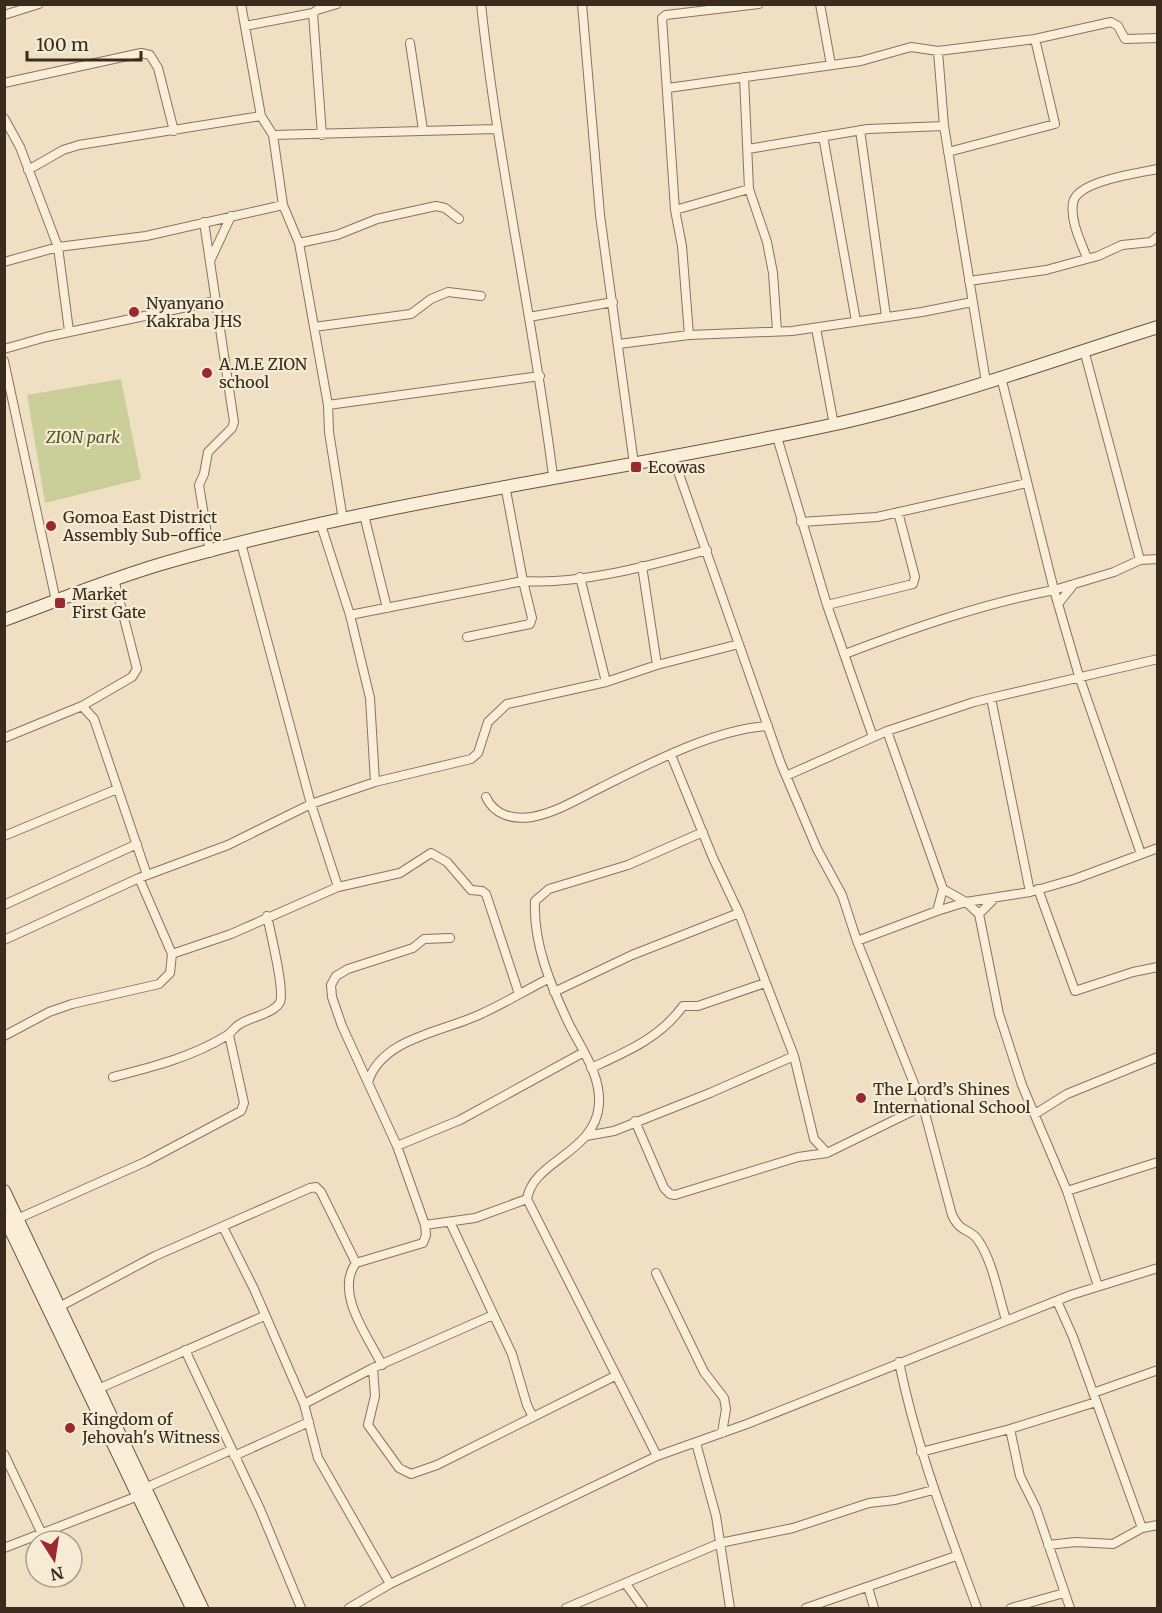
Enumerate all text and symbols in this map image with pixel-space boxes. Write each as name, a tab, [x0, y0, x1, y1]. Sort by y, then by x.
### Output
scale bar	[27, 24, 141, 62]
text: 100 m	[36, 33, 89, 56]
place label: Nyanyano Kakraba JHS	[146, 293, 242, 331]
marker: Nyanyano Kakraba JHS	[127, 305, 141, 319]
place label: A.M.E ZION school	[218, 354, 308, 392]
marker: A.M.E ZION school	[200, 366, 214, 380]
park label: ZION park	[45, 427, 120, 447]
place label: Ecowas	[648, 457, 706, 477]
marker: Ecowas	[629, 460, 643, 474]
place label: Gomoa East District Assembly Sub-office	[62, 507, 221, 545]
marker: Gomoa East District Assembly Sub-office	[44, 519, 58, 533]
place label: Market First Gate	[72, 584, 146, 622]
marker: Market First Gate	[53, 596, 67, 610]
place label: The Lord’s Shines International School	[873, 1079, 1031, 1117]
marker: The Lord’s Shines International School	[854, 1091, 868, 1105]
place label: Kingdom of Jehovah's Witness	[81, 1409, 220, 1447]
marker: Kingdom of Jehovah's Witness	[63, 1421, 77, 1435]
north arrow	[24, 1529, 84, 1589]
text: N	[49, 1563, 65, 1585]

